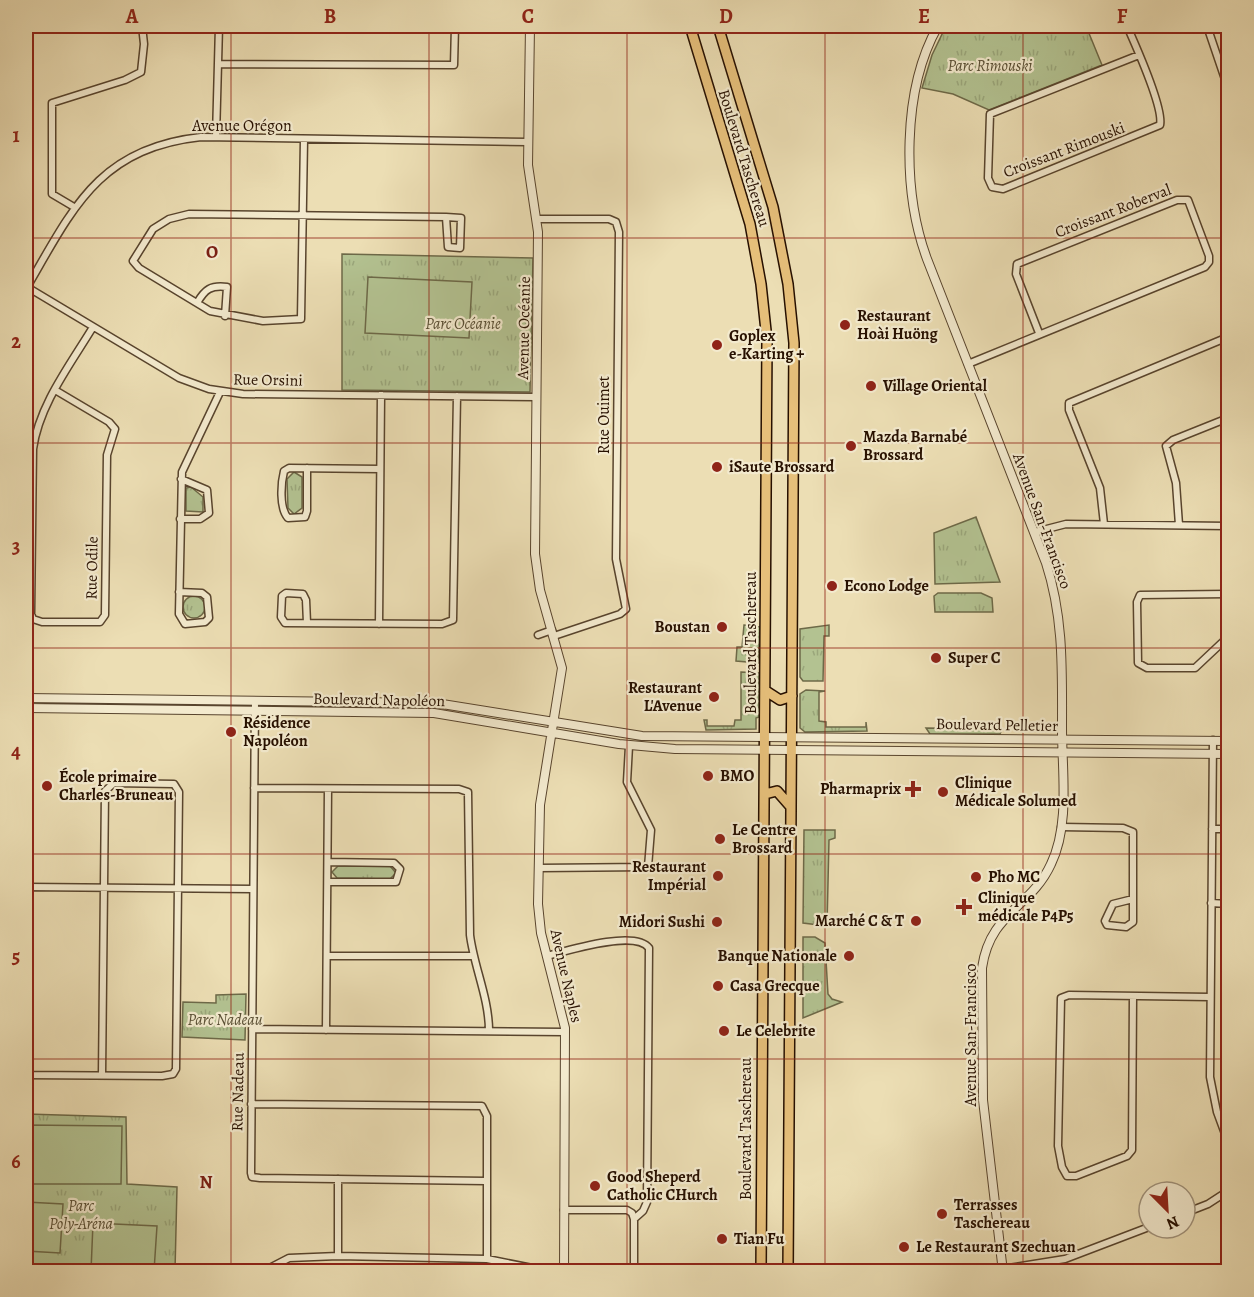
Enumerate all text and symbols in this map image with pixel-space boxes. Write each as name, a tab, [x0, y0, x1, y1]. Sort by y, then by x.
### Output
text: A	[125, 3, 139, 30]
text: B	[324, 3, 336, 30]
text: C	[522, 3, 534, 30]
text: D	[719, 3, 733, 30]
text: E	[918, 3, 930, 30]
text: F	[1117, 3, 1128, 30]
park label: Parc Rimouski	[948, 55, 1032, 77]
street label: Boulevard Taschereau	[713, 87, 775, 230]
street label: Avenue Orégon	[191, 115, 292, 137]
street label: Croissant Rimouski	[1000, 117, 1128, 183]
text: 1	[12, 122, 20, 149]
street label: Croissant Roberval	[1052, 179, 1174, 243]
district label: O	[206, 240, 218, 264]
street label: Avenue Océanie	[512, 276, 536, 381]
place label: Restaurant Hoài Huöng	[857, 305, 939, 345]
park label: Parc Océanie	[425, 313, 501, 335]
marker: Restaurant Hoài Huöng	[838, 318, 852, 332]
place label: Goplex e-Karting +	[729, 325, 804, 365]
text: 2	[11, 328, 21, 355]
marker: Goplex e-Karting +	[710, 338, 724, 352]
street label: Rue Orsini	[233, 368, 303, 392]
place label: Village Oriental	[882, 375, 988, 397]
street label: Rue Ouimet	[593, 376, 615, 454]
marker: Village Oriental	[864, 379, 878, 393]
place label: Mazda Barnabé Brossard	[863, 426, 967, 466]
marker: Mazda Barnabé Brossard	[844, 439, 858, 453]
street label: Avenue San-Francisco	[1007, 449, 1077, 592]
place label: iSaute Brossard	[729, 456, 835, 478]
marker: iSaute Brossard	[710, 460, 724, 474]
text: 3	[12, 533, 20, 560]
street label: Rue Odile	[80, 536, 104, 600]
street label: Boulevard Taschereau	[740, 571, 762, 714]
place label: Econo Lodge	[844, 575, 929, 597]
marker: Econo Lodge	[825, 579, 839, 593]
place label: Boustan	[655, 616, 710, 638]
marker: Boustan	[715, 620, 729, 634]
place label: Super C	[948, 647, 1001, 669]
marker: Super C	[929, 651, 943, 665]
place label: Restaurant L'Avenue	[628, 677, 703, 717]
street label: Boulevard Napoléon	[313, 688, 445, 712]
marker: Restaurant L'Avenue	[707, 690, 721, 704]
place label: Résidence Napoléon	[243, 712, 310, 752]
street label: Boulevard Pelletier	[936, 713, 1058, 737]
marker: Résidence Napoléon	[224, 725, 238, 739]
text: 4	[11, 738, 21, 765]
place label: BMO	[720, 765, 754, 787]
place label: École primaire Charles-Bruneau	[59, 766, 173, 806]
marker: BMO	[701, 769, 715, 783]
place label: Clinique Médicale Solumed	[955, 772, 1077, 812]
place label: Pharmaprix	[820, 778, 901, 800]
marker: École primaire Charles-Bruneau	[40, 779, 54, 793]
marker: Pharmaprix	[906, 782, 920, 796]
marker: Clinique Médicale Solumed	[936, 785, 950, 799]
place label: Le Centre Brossard	[732, 819, 796, 859]
marker: Le Centre Brossard	[713, 832, 727, 846]
place label: Restaurant Impérial	[632, 856, 707, 896]
place label: Pho MC	[988, 866, 1040, 888]
marker: Restaurant Impérial	[711, 869, 725, 883]
marker: Pho MC	[969, 870, 983, 884]
place label: Clinique médicale P4P5	[978, 887, 1074, 927]
marker: Clinique médicale P4P5	[955, 898, 973, 916]
place label: Marché C & T	[815, 910, 904, 932]
place label: Midori Sushi	[619, 911, 705, 933]
marker: Marché C & T	[909, 914, 923, 928]
marker: Midori Sushi	[710, 915, 724, 929]
street label: Avenue Naples	[544, 926, 587, 1025]
text: 5	[12, 943, 20, 970]
place label: Banque Nationale	[717, 945, 837, 967]
marker: Banque Nationale	[842, 949, 856, 963]
street label: Avenue San-Francisco	[960, 963, 982, 1108]
place label: Casa Grecque	[730, 975, 820, 997]
marker: Casa Grecque	[711, 979, 725, 993]
park label: Parc Nadeau	[187, 1009, 263, 1031]
place label: Le Celebrite	[736, 1020, 815, 1042]
marker: Le Celebrite	[717, 1024, 731, 1038]
street label: Rue Nadeau	[226, 1052, 250, 1132]
street label: Boulevard Taschereau	[735, 1057, 757, 1200]
text: 6	[11, 1148, 21, 1175]
place label: Good Sheperd Catholic CHurch	[607, 1166, 718, 1206]
district label: N	[199, 1170, 213, 1194]
marker: Good Sheperd Catholic CHurch	[588, 1179, 602, 1193]
north arrow	[1137, 1180, 1197, 1240]
place label: Terrasses Taschereau	[954, 1194, 1030, 1234]
park label: Parc Poly-Aréna	[49, 1195, 114, 1235]
marker: Terrasses Taschereau	[935, 1207, 949, 1221]
text: N	[1163, 1210, 1182, 1235]
place label: Tian Fu	[734, 1228, 784, 1250]
marker: Tian Fu	[715, 1232, 729, 1246]
place label: Le Restaurant Szechuan	[916, 1236, 1076, 1258]
marker: Le Restaurant Szechuan	[897, 1240, 911, 1254]

